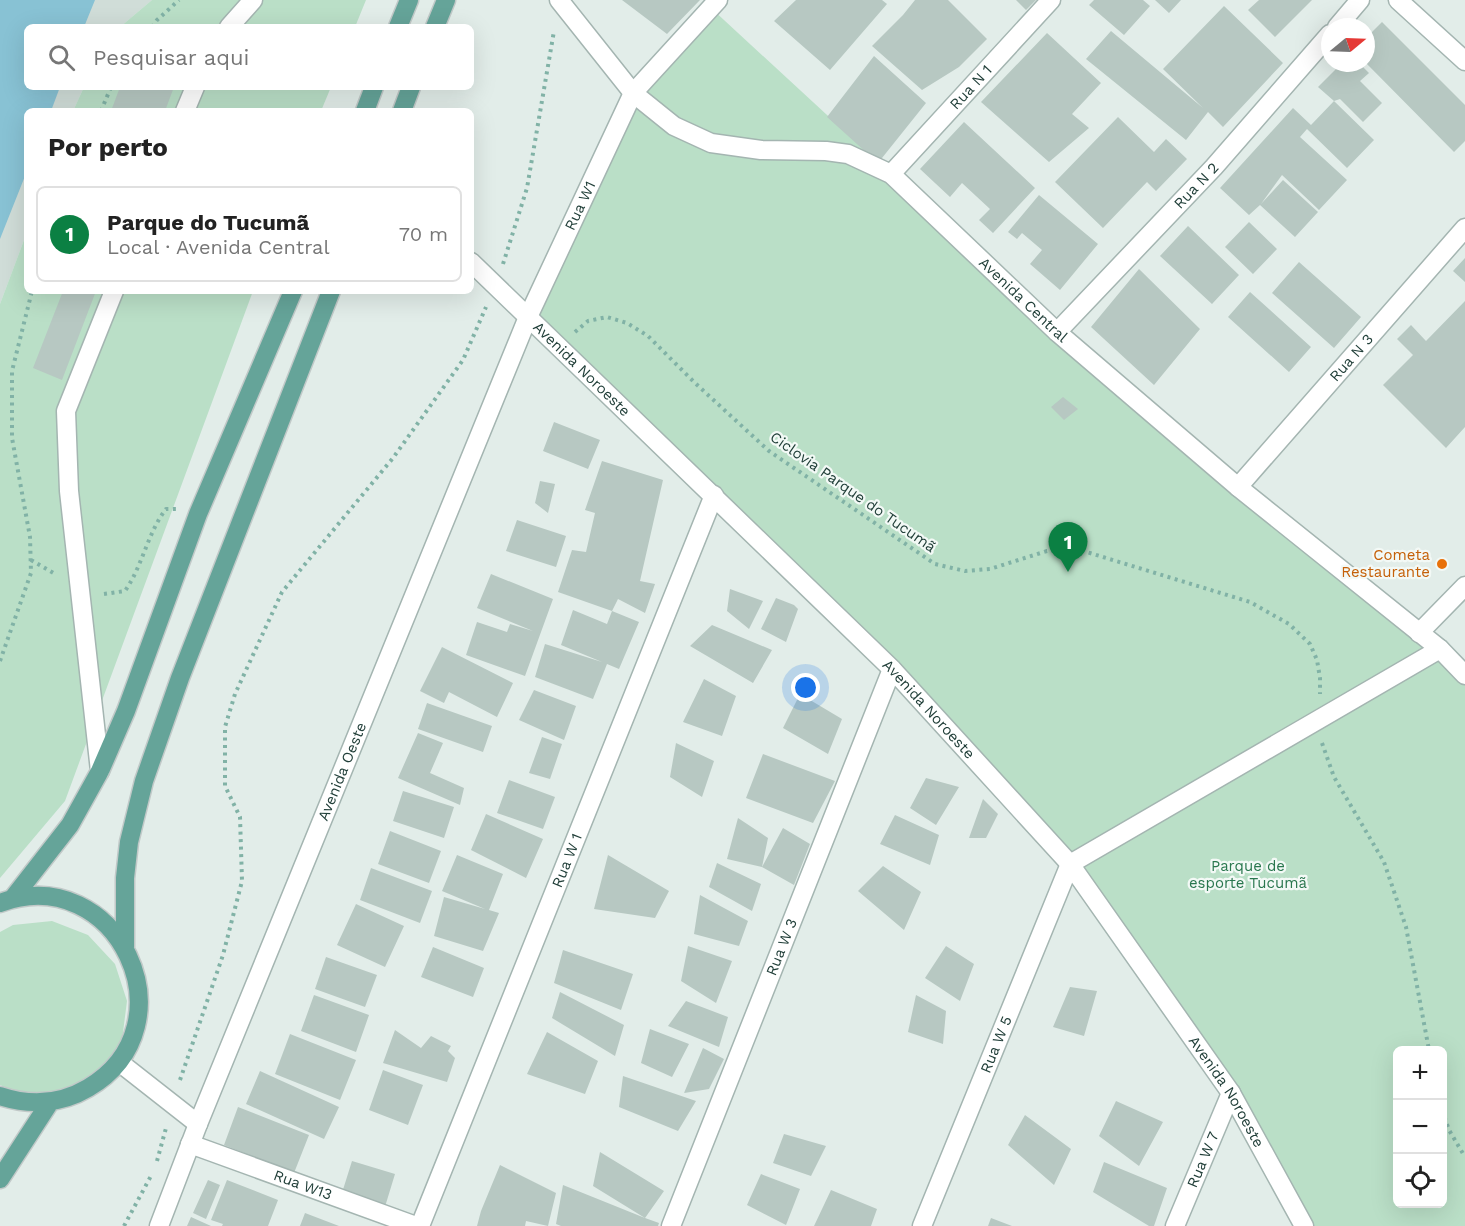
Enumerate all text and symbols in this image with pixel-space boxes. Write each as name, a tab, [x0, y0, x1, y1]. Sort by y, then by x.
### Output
north arrow	[1321, 18, 1375, 72]
search box	[24, 24, 474, 90]
icon: search	[45, 41, 78, 74]
text: Pesquisar aqui	[93, 45, 249, 70]
street label: Rua N 1	[946, 61, 996, 113]
text: Por perto	[48, 132, 168, 162]
street label: Rua N 2	[1170, 159, 1222, 213]
street label: Rua W1	[561, 178, 599, 233]
text: Parque do Tucumã	[107, 210, 309, 235]
text: 1	[65, 222, 74, 246]
text: 70 m	[399, 222, 448, 246]
text: Local · Avenida Central	[107, 235, 330, 259]
street label: Avenida Central	[975, 254, 1072, 346]
street label: Avenida Noroeste	[529, 318, 634, 420]
street label: Rua N 3	[1326, 330, 1377, 385]
street label: Ciclovia Parque do Tucumã	[767, 428, 940, 556]
pin: 1	[1048, 522, 1088, 572]
place label: Cometa Restaurante	[1341, 546, 1431, 581]
marker: Cometa Restaurante	[1435, 557, 1449, 571]
street label: Avenida Noroeste	[879, 656, 979, 763]
your location	[791, 673, 820, 702]
street label: Avenida Oeste	[314, 720, 370, 823]
street label: Rua W 1	[548, 831, 586, 890]
park label: Parque de esporte Tucumã	[1189, 857, 1308, 892]
street label: Rua W 3	[762, 916, 801, 978]
street label: Rua W 5	[977, 1013, 1016, 1076]
street label: Avenida Noroeste	[1185, 1033, 1268, 1150]
map controls	[1393, 1046, 1447, 1208]
button: +	[1393, 1046, 1447, 1100]
button: −	[1393, 1100, 1447, 1154]
street label: Rua W 7	[1183, 1129, 1223, 1190]
button: locate	[1393, 1154, 1447, 1208]
street label: Rua W13	[271, 1166, 335, 1204]

